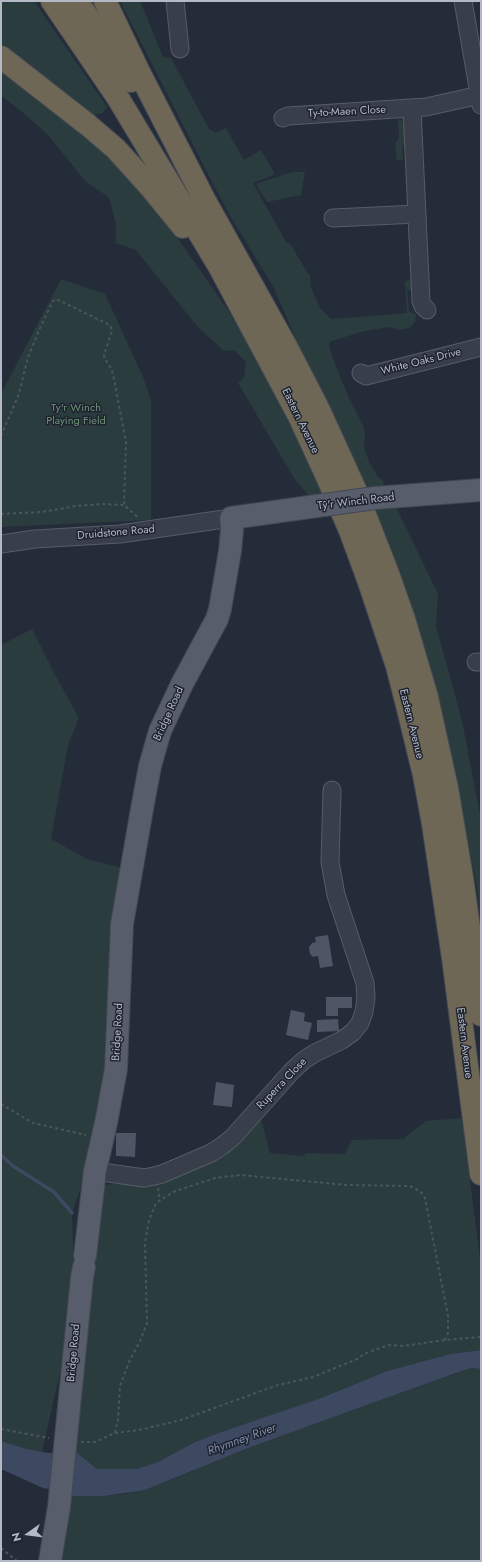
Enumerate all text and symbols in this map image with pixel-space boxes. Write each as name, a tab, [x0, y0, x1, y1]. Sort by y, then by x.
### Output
street label: Ty-to-Maen Close	[308, 103, 386, 121]
street label: White Oaks Drive	[380, 346, 462, 378]
street label: Eastern Avenue	[278, 386, 322, 456]
park label: Ty'r Winch Playing Field	[46, 401, 106, 427]
street label: Tŷ'r Winch Road	[317, 491, 395, 513]
street label: Druidstone Road	[77, 523, 155, 543]
street label: Bridge Road	[151, 685, 187, 743]
street label: Eastern Avenue	[396, 688, 426, 760]
street label: Bridge Road	[110, 1003, 126, 1061]
street label: Eastern Avenue	[453, 1007, 475, 1079]
street label: Ruperra Close	[254, 1056, 310, 1112]
street label: Bridge Road	[65, 1324, 83, 1382]
water label: Rhymney River	[206, 1421, 278, 1459]
north arrow	[8, 1514, 48, 1554]
text: N	[8, 1531, 25, 1543]

